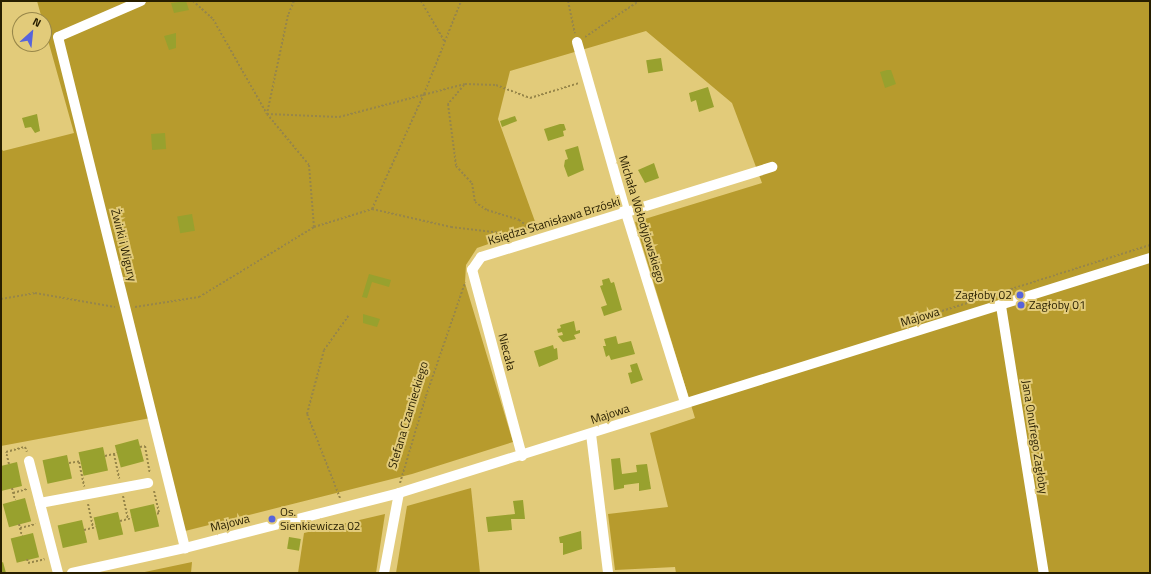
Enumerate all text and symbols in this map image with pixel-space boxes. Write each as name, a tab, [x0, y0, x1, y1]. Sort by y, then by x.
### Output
north arrow	[12, 12, 52, 52]
text: N	[30, 13, 44, 31]
street label: Michała Wołodyjowskiego	[616, 154, 668, 284]
street label: Księdza Stanisława Brzóski	[486, 194, 622, 248]
street label: Żwirki i Wigury	[108, 207, 140, 283]
place label: Zagłoby 02	[955, 288, 1012, 302]
marker: Zagłoby 02	[1015, 290, 1025, 300]
place label: Zagłoby 01	[1029, 298, 1086, 312]
marker: Zagłoby 01	[1016, 300, 1026, 310]
street label: Majowa	[899, 304, 941, 330]
street label: Niecała	[495, 332, 519, 372]
street label: Stefana Czarnieckiego	[385, 360, 431, 470]
street label: Jana Onufrego Zagłoby	[1019, 379, 1051, 495]
street label: Majowa	[589, 401, 631, 427]
place label: Os. Sienkiewicza 02	[280, 505, 361, 533]
street label: Majowa	[209, 511, 251, 535]
marker: Os. Sienkiewicza 02	[267, 514, 277, 524]

